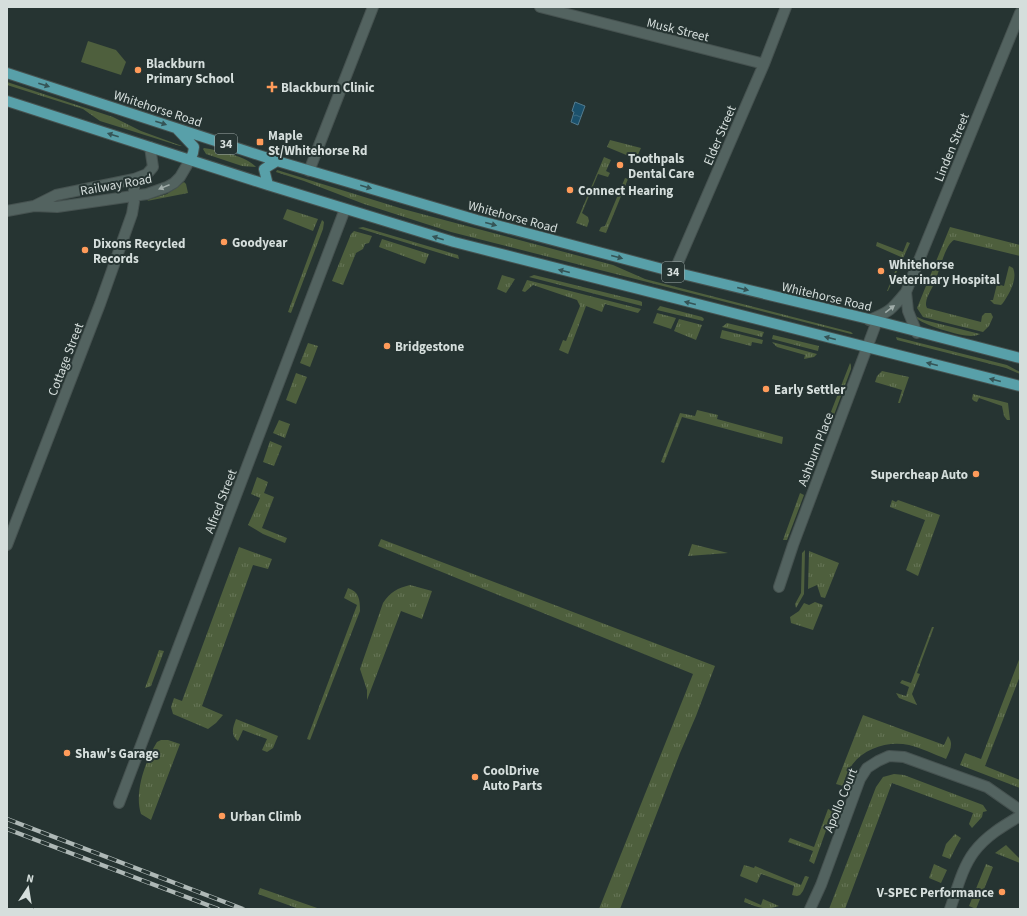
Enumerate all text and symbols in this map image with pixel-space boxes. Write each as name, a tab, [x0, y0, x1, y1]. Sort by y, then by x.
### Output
street label: Musk Street	[645, 14, 711, 47]
place label: Blackburn Primary School	[146, 55, 234, 88]
marker: Blackburn Primary School	[133, 65, 143, 75]
place label: Blackburn Clinic	[281, 79, 375, 97]
marker: Blackburn Clinic	[266, 81, 278, 93]
one-way arrow	[38, 82, 50, 88]
street label: Whitehorse Road	[111, 86, 204, 132]
street label: Elder Street	[699, 102, 741, 168]
street label: Linden Street	[930, 110, 974, 184]
one-way arrow	[155, 120, 167, 126]
place label: Maple St/Whitehorse Rd	[268, 127, 367, 160]
one-way arrow	[107, 132, 119, 138]
road number: 34	[215, 134, 237, 154]
marker: Maple St/Whitehorse Rd	[255, 137, 265, 147]
place label: Toothpals Dental Care	[628, 150, 695, 183]
marker: Toothpals Dental Care	[615, 160, 625, 170]
street label: Railway Road	[79, 170, 154, 200]
place label: Connect Hearing	[578, 182, 673, 200]
one-way arrow	[360, 184, 372, 190]
one-way arrow	[158, 185, 170, 191]
marker: Connect Hearing	[565, 185, 575, 195]
street label: Whitehorse Road	[466, 196, 560, 238]
one-way arrow	[485, 221, 497, 227]
place label: Goodyear	[232, 234, 288, 252]
one-way arrow	[432, 234, 444, 240]
place label: Dixons Recycled Records	[93, 235, 186, 268]
marker: Goodyear	[219, 237, 229, 247]
marker: Dixons Recycled Records	[80, 245, 90, 255]
one-way arrow	[611, 254, 623, 260]
place label: Whitehorse Veterinary Hospital	[888, 256, 1000, 289]
road number: 34	[662, 262, 684, 282]
marker: Whitehorse Veterinary Hospital	[876, 266, 886, 276]
one-way arrow	[558, 267, 570, 273]
street label: Whitehorse Road	[780, 278, 874, 316]
one-way arrow	[736, 287, 749, 293]
one-way arrow	[684, 300, 696, 306]
one-way arrow	[885, 305, 896, 314]
street label: Cottage Street	[44, 320, 88, 399]
one-way arrow	[823, 335, 836, 341]
place label: Bridgestone	[395, 338, 464, 356]
marker: Bridgestone	[382, 341, 392, 351]
one-way arrow	[926, 361, 938, 367]
one-way arrow	[989, 377, 1001, 383]
place label: Early Settler	[774, 381, 846, 399]
marker: Early Settler	[761, 384, 771, 394]
street label: Ashburn Place	[794, 410, 838, 489]
street label: Alfred Street	[200, 466, 242, 536]
place label: Supercheap Auto	[870, 466, 968, 484]
marker: Supercheap Auto	[971, 469, 981, 479]
place label: Shaw's Garage	[75, 745, 159, 763]
marker: Shaw's Garage	[62, 748, 72, 758]
place label: CoolDrive Auto Parts	[482, 762, 543, 795]
street label: Apollo Court	[820, 765, 862, 835]
marker: CoolDrive Auto Parts	[470, 772, 480, 782]
place label: Urban Climb	[230, 808, 301, 826]
marker: Urban Climb	[217, 811, 227, 821]
north arrow	[8, 868, 48, 908]
text: N	[25, 871, 35, 887]
place label: V-SPEC Performance	[876, 884, 994, 902]
marker: V-SPEC Performance	[997, 887, 1007, 897]

